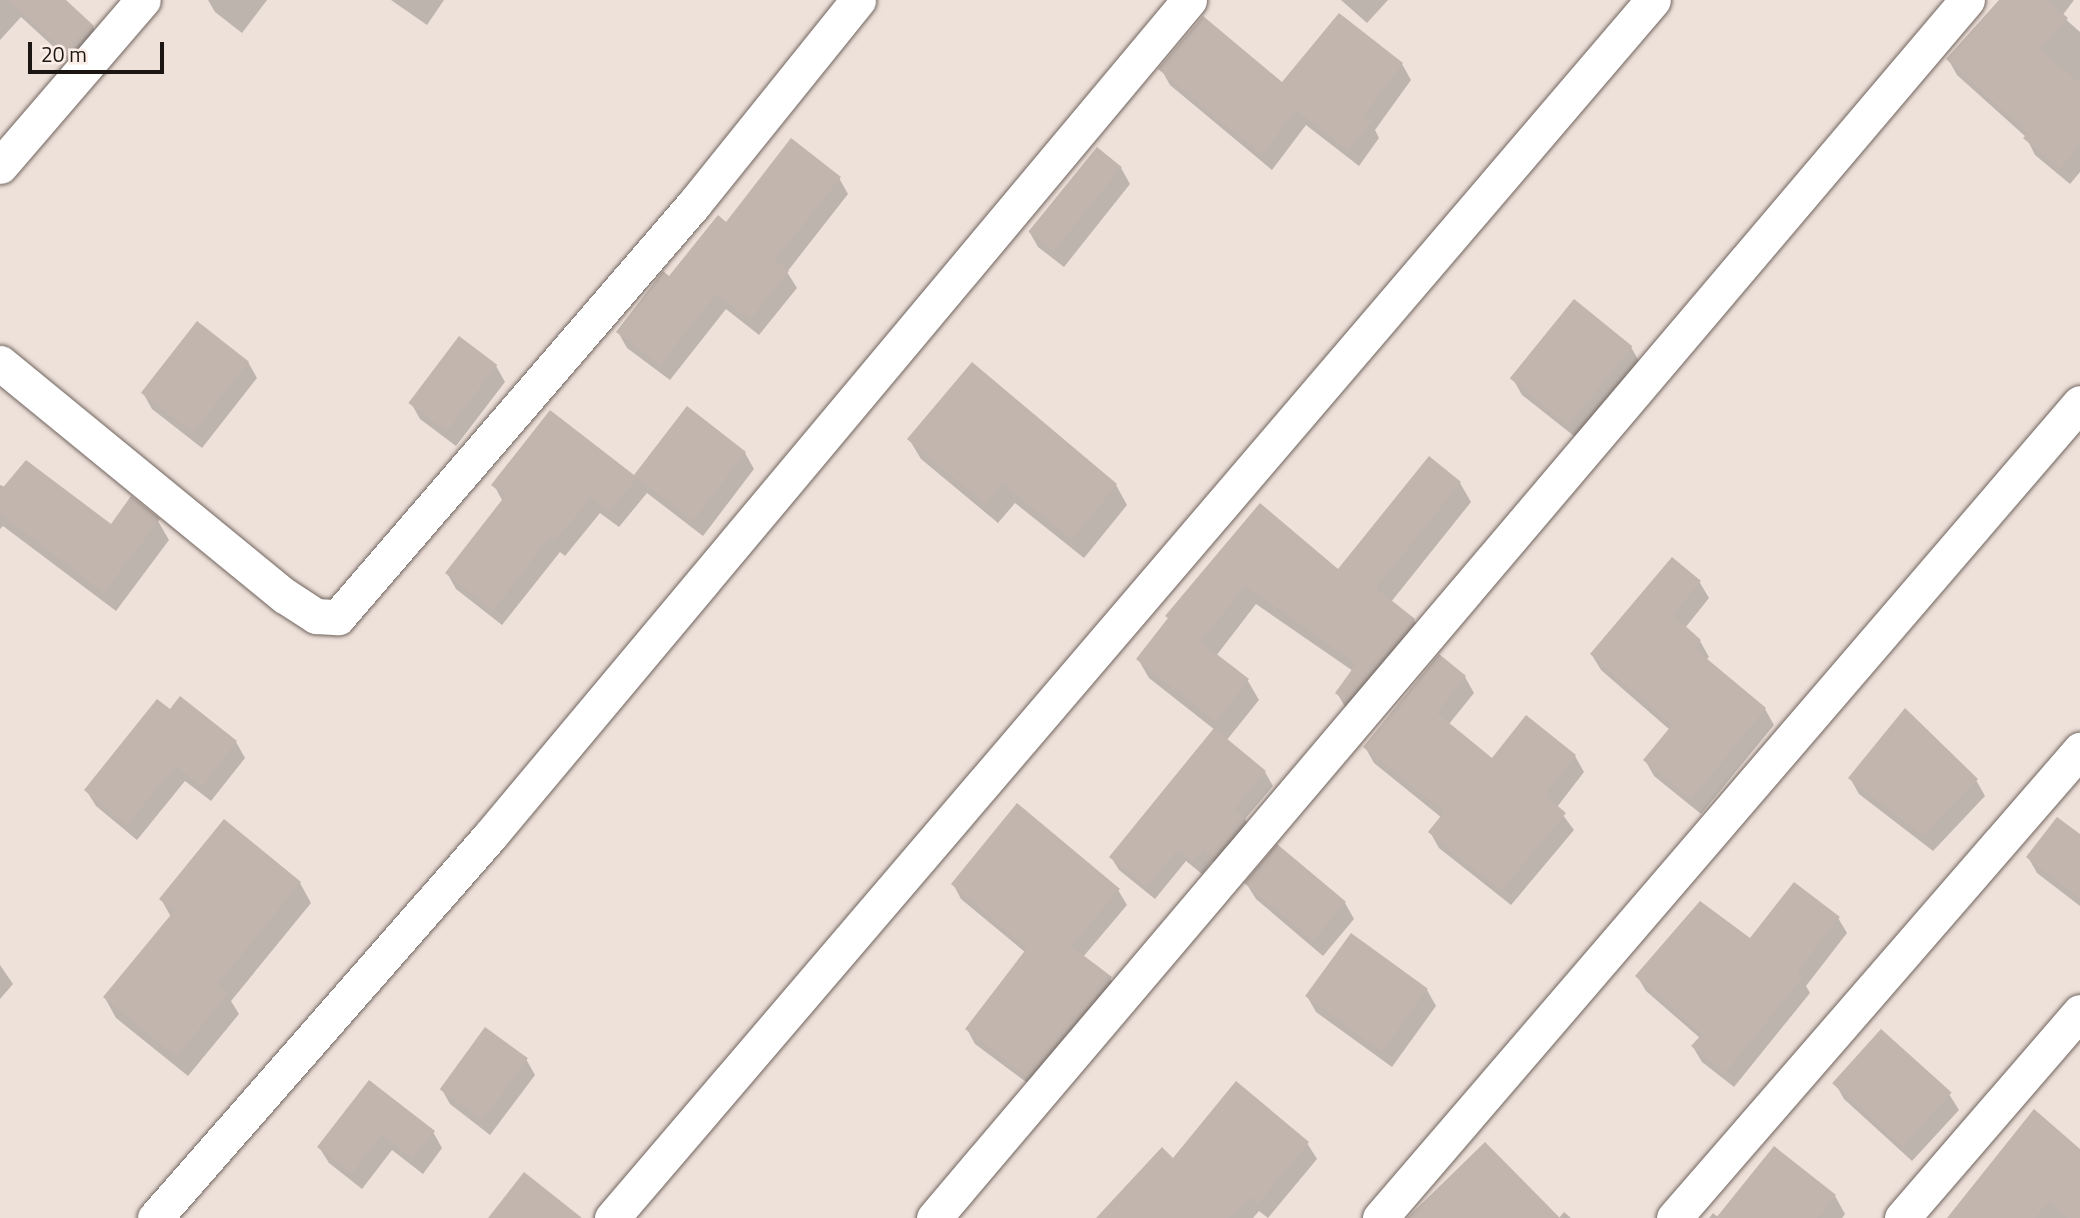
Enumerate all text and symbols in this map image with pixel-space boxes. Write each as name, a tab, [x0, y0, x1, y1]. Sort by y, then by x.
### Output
scale bar	[32, 28, 168, 72]
text: 20 m	[41, 38, 87, 70]

